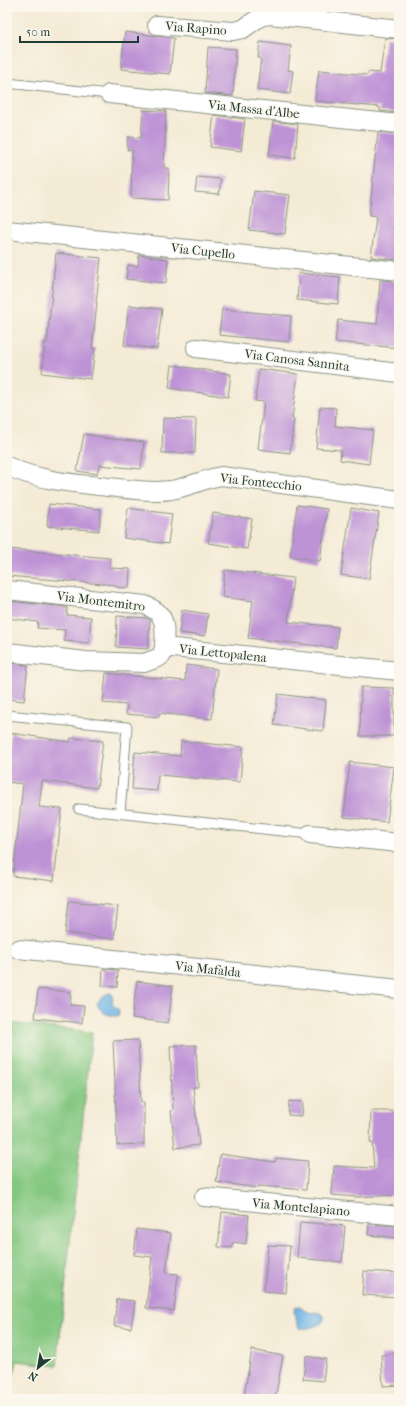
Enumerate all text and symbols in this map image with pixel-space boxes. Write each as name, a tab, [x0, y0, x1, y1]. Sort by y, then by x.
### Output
scale bar	[20, 18, 138, 44]
street label: Via Rapino	[164, 18, 228, 38]
text: 50 m	[26, 25, 50, 39]
street label: Via Massa d'Albe	[207, 97, 301, 121]
street label: Via Cupello	[169, 240, 236, 262]
street label: Via Canosa Sannita	[243, 346, 351, 374]
street label: Via Fontecchio	[218, 470, 303, 494]
street label: Via Montemitro	[55, 588, 147, 614]
street label: Via Lettopalena	[178, 641, 268, 665]
street label: Via Mafalda	[173, 958, 243, 980]
street label: Via Montelapiano	[250, 1195, 351, 1219]
north arrow	[18, 1348, 58, 1388]
text: N	[26, 1368, 40, 1384]

